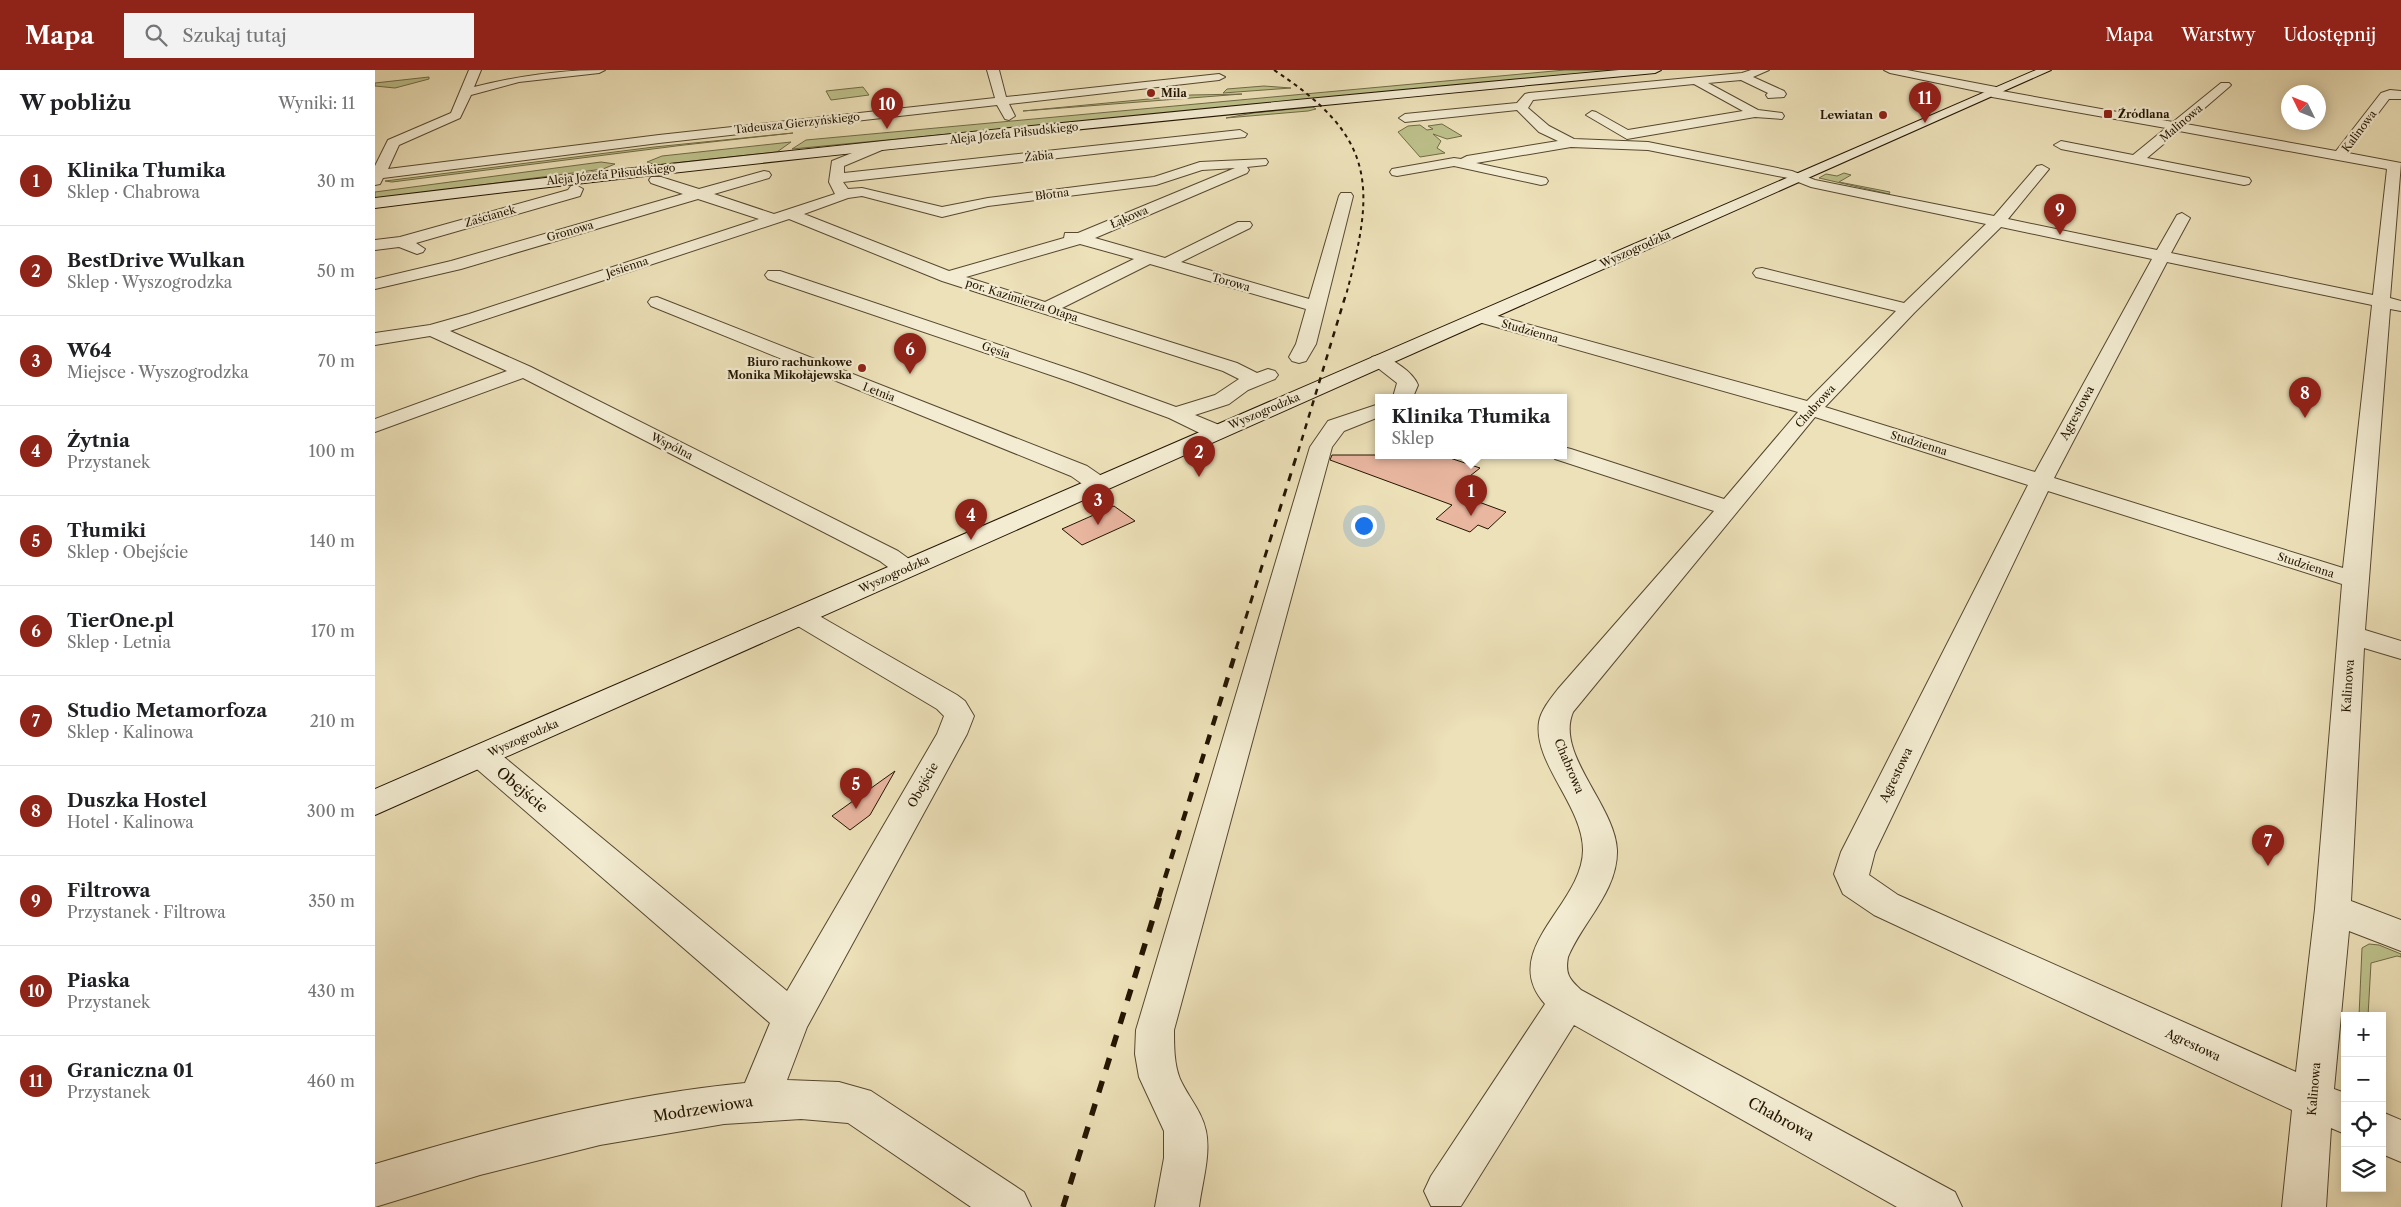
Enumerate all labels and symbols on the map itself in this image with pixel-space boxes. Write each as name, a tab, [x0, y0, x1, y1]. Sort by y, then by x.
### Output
pin: 11	[1909, 82, 1941, 123]
north arrow	[2281, 85, 2326, 130]
place label: Mila	[1161, 86, 1187, 100]
marker: Mila	[1145, 87, 1157, 99]
pin: 10	[871, 88, 903, 129]
street label: Malinowa	[2157, 101, 2205, 145]
place label: Źródlana	[2118, 107, 2170, 121]
street label: Kalinowa	[2339, 107, 2379, 155]
place label: Lewiatan	[1820, 108, 1873, 122]
marker: Źródlana	[2102, 108, 2114, 120]
street label: Tadeusza Gierzyńskiego	[733, 109, 861, 137]
marker: Lewiatan	[1877, 109, 1889, 121]
street label: Aleja Józefa Piłsudskiego	[948, 119, 1079, 147]
street label: Żabia	[1024, 147, 1054, 164]
street label: Aleja Józefa Piłsudskiego	[545, 160, 676, 188]
street label: Błotna	[1034, 185, 1070, 203]
pin: 9	[2044, 194, 2076, 235]
street label: Zaścianek	[463, 202, 518, 230]
street label: Łąkowa	[1108, 203, 1150, 231]
street label: Gronowa	[545, 218, 595, 244]
street label: Wyszogrodzka	[1597, 227, 1673, 271]
street label: Jesienna	[602, 254, 650, 281]
street label: Torowa	[1210, 270, 1252, 294]
street label: por. Kazimierza Otapa	[964, 275, 1080, 325]
street label: Studzienna	[1500, 316, 1560, 346]
pin: 6	[894, 333, 926, 374]
street label: Gęsia	[980, 339, 1012, 361]
place label: Biuro rachunkowe Monika Mikołajewska	[727, 355, 853, 382]
marker: Biuro rachunkowe Monika Mikołajewska	[856, 362, 868, 374]
pin: 8	[2289, 377, 2321, 418]
street label: Letnia	[861, 379, 897, 405]
street label: Chabrowa	[1792, 381, 1838, 431]
street label: Agrestowa	[2056, 383, 2097, 443]
street label: Wyszogrodzka	[1225, 390, 1302, 433]
street label: Studzienna	[1889, 428, 1949, 458]
street label: Wspólna	[648, 429, 696, 463]
pin: 2	[1183, 436, 1215, 477]
pin: 1	[1455, 475, 1487, 516]
pin: 3	[1082, 484, 1114, 525]
pin: 4	[955, 499, 987, 540]
your location	[1351, 513, 1377, 539]
street label: Studzienna	[2276, 549, 2336, 581]
street label: Wyszogrodzka	[856, 552, 932, 596]
street label: Kalinowa	[2338, 658, 2357, 713]
street label: Wyszogrodzka	[485, 716, 561, 760]
street label: Chabrowa	[1551, 736, 1588, 796]
street label: Agrestowa	[1875, 744, 1916, 806]
street label: Obejście	[904, 759, 941, 810]
street label: Obejście	[493, 763, 552, 817]
pin: 5	[840, 768, 872, 809]
pin: 7	[2252, 825, 2284, 866]
street label: Agrestowa	[2162, 1025, 2224, 1064]
street label: Kalinowa	[2304, 1061, 2323, 1116]
street label: Modrzewiowa	[652, 1091, 754, 1126]
street label: Chabrowa	[1745, 1093, 1818, 1145]

